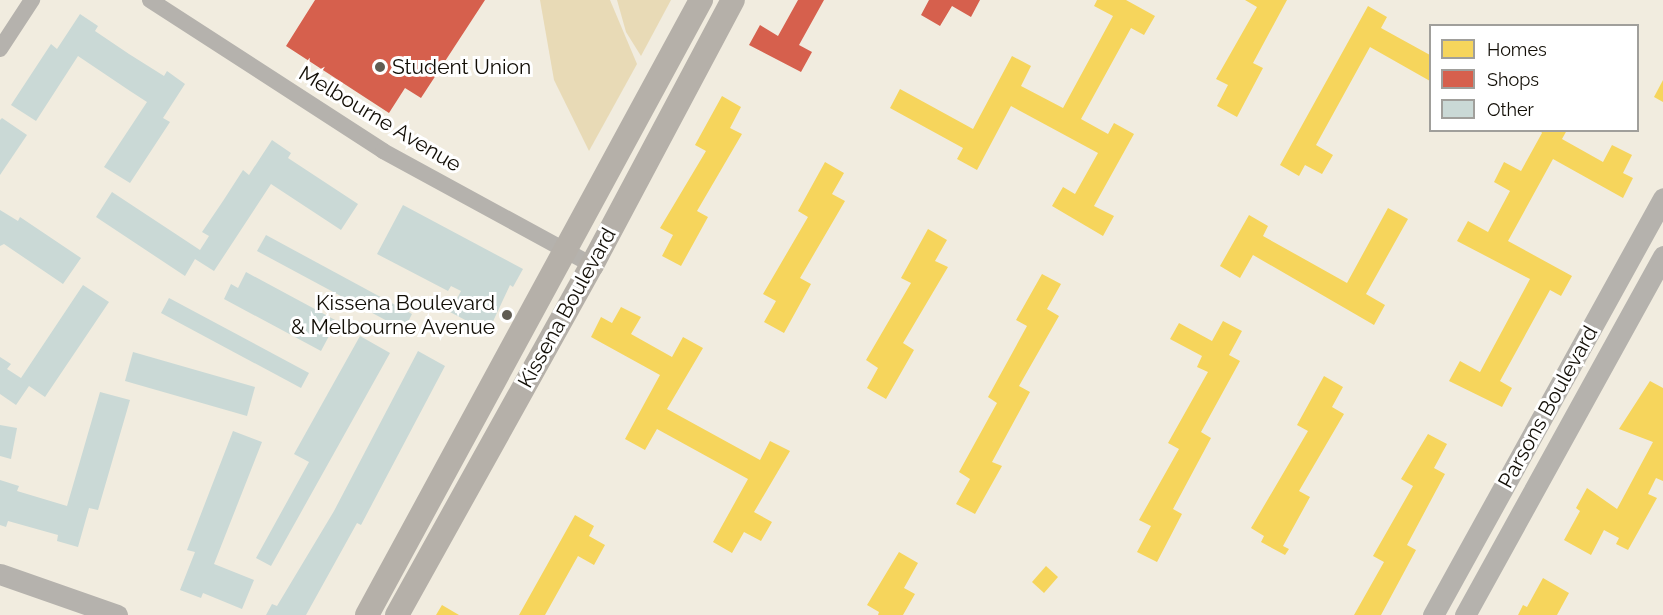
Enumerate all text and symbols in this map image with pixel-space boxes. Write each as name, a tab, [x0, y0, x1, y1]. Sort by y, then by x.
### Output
legend	[1429, 24, 1639, 132]
text: Homes	[1487, 39, 1547, 60]
place label: Student Union	[392, 54, 531, 80]
marker: Student Union	[373, 60, 387, 74]
street label: Melbourne Avenue	[294, 61, 466, 177]
text: Shops	[1487, 69, 1539, 90]
text: Other	[1487, 99, 1534, 120]
street label: Kissena Boulevard	[513, 224, 621, 392]
place label: Kissena Boulevard & Melbourne Avenue	[290, 290, 495, 340]
marker: Kissena Boulevard & Melbourne Avenue	[500, 308, 514, 322]
street label: Parsons Boulevard	[1493, 322, 1603, 492]

